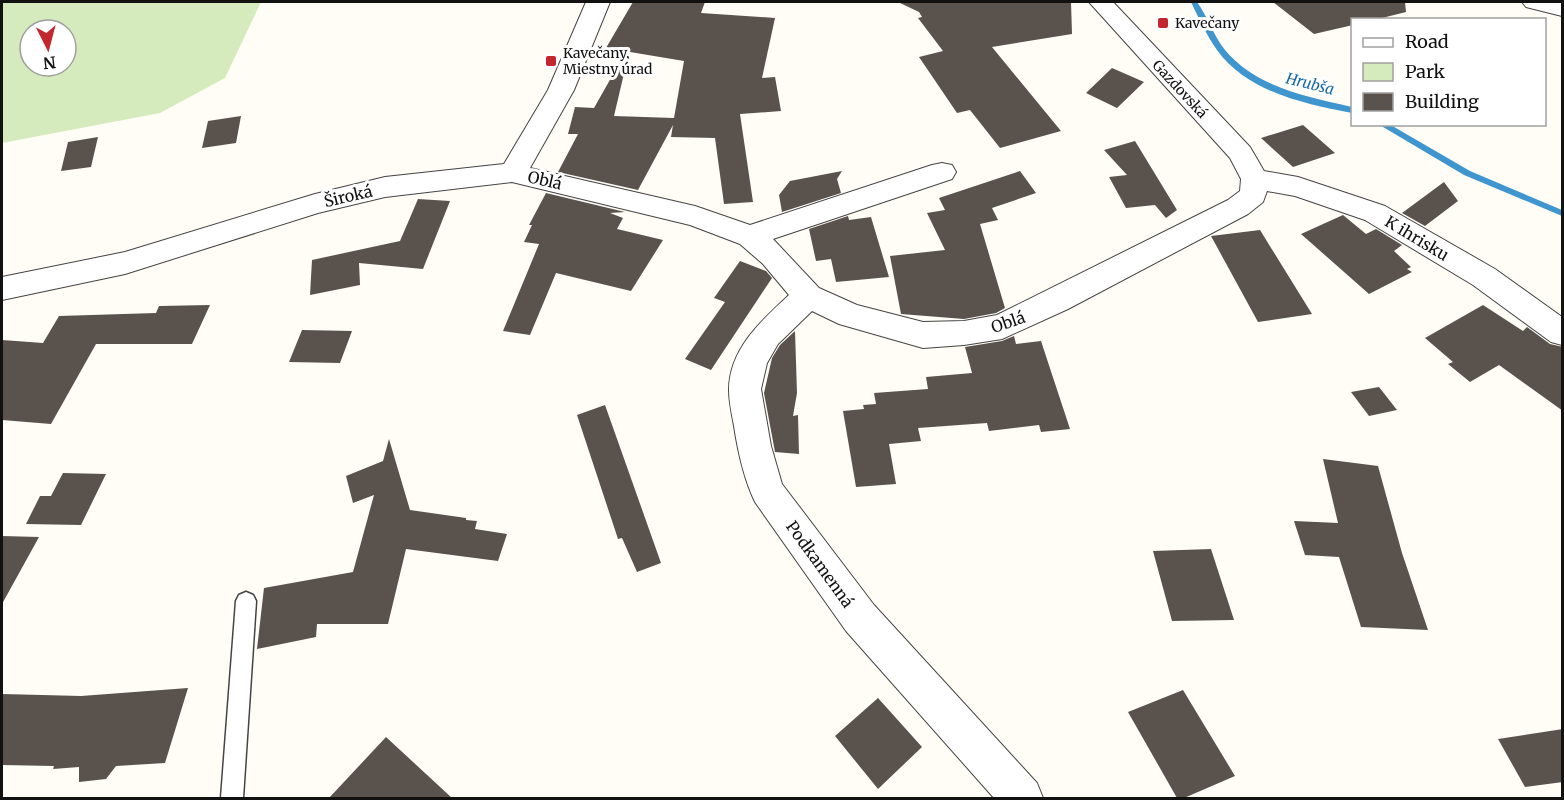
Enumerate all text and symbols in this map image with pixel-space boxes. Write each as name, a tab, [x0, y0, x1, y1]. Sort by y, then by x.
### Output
place label: Kavečany	[1175, 14, 1240, 32]
marker: Kavečany	[1156, 16, 1170, 30]
north arrow	[18, 18, 78, 78]
legend	[1351, 18, 1546, 126]
text: Road	[1405, 30, 1449, 53]
place label: Kavečany, Miestny úrad	[563, 44, 653, 78]
text: N	[42, 52, 57, 74]
marker: Kavečany, Miestny úrad	[544, 54, 558, 68]
street label: Gazdovská	[1149, 56, 1212, 122]
text: Park	[1405, 60, 1446, 83]
water label: Hrubša	[1283, 68, 1336, 99]
text: Building	[1405, 90, 1479, 113]
street label: Oblá	[526, 166, 564, 194]
street label: Široká	[322, 181, 375, 211]
street label: K ihrisku	[1381, 211, 1453, 265]
street label: Oblá	[988, 307, 1028, 337]
street label: Podkamenná	[782, 517, 858, 612]

